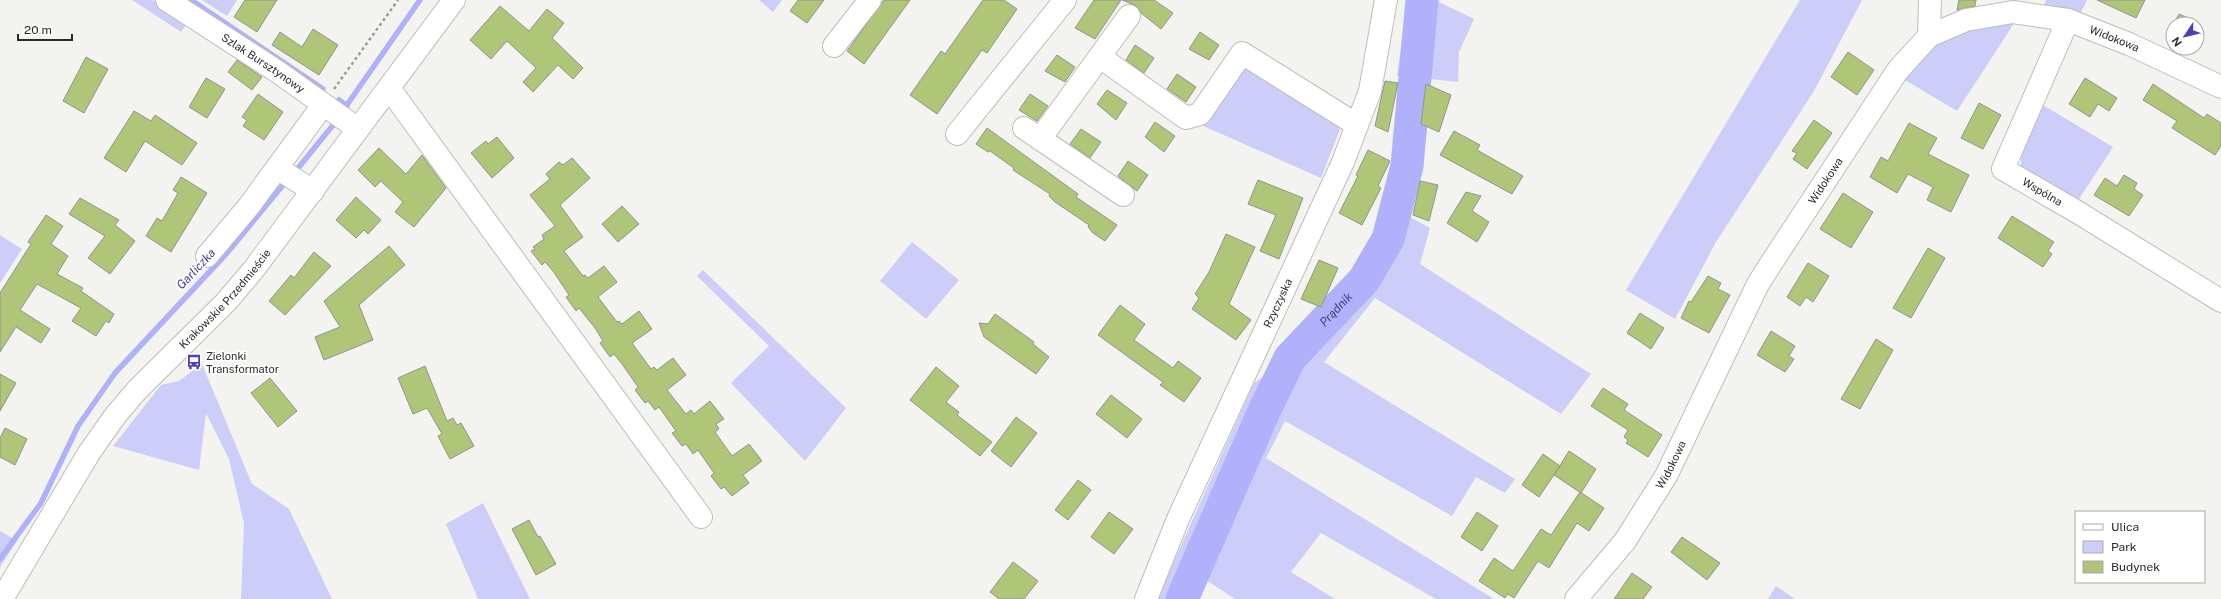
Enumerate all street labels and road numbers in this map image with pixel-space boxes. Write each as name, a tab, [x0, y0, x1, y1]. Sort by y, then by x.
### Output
street label: Widokowa	[2088, 23, 2141, 54]
street label: Szlak Bursztynowy	[219, 31, 307, 95]
street label: Widokowa	[1806, 155, 1845, 206]
street label: Wspólna	[2020, 175, 2065, 208]
street label: Krakowskie Przedmieście	[177, 247, 273, 351]
street label: Rzyczyska	[1261, 277, 1294, 330]
street label: Widokowa	[1653, 439, 1688, 491]

